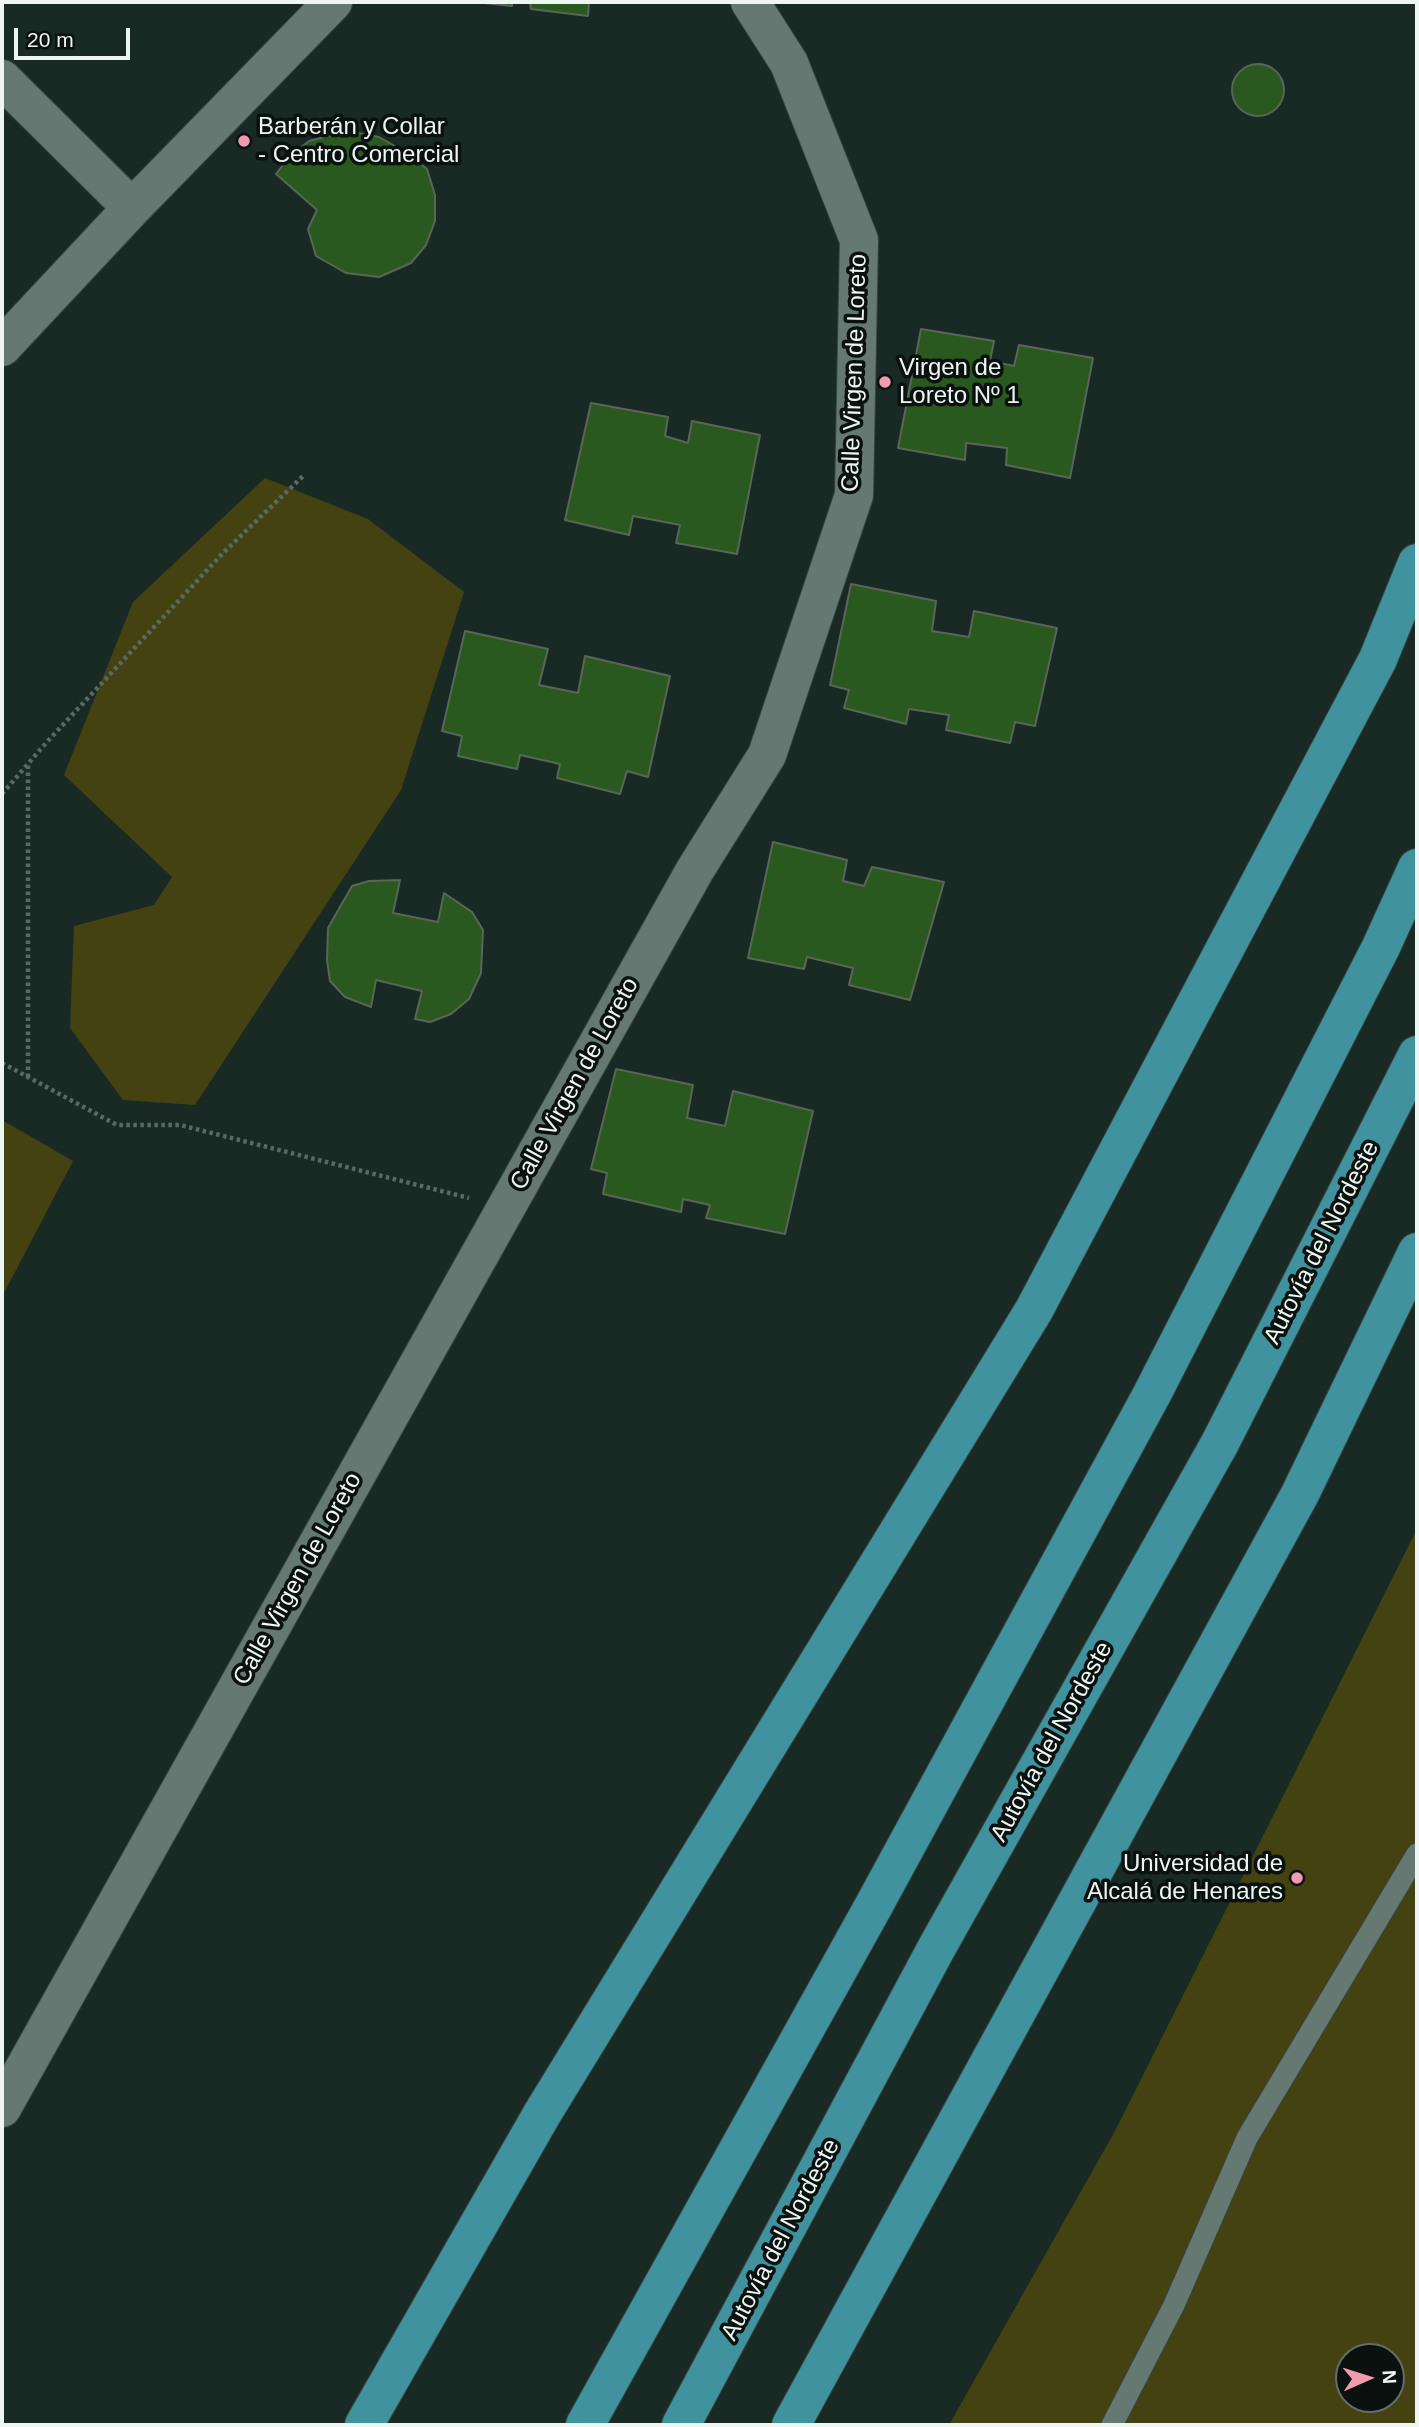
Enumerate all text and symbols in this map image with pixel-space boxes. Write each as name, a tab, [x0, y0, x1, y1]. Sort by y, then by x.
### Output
scale bar	[18, 14, 133, 58]
text: 20 m	[27, 28, 74, 51]
place label: Barberán y Collar - Centro Comercial	[258, 113, 459, 169]
marker: Barberán y Collar - Centro Comercial	[236, 133, 252, 149]
street label: Calle Virgen de Loreto	[836, 253, 874, 493]
place label: Virgen de Loreto Nº 1	[899, 354, 1020, 410]
marker: Virgen de Loreto Nº 1	[877, 374, 893, 390]
street label: Calle Virgen de Loreto	[505, 973, 645, 1195]
street label: Autovía del Nordeste	[1258, 1137, 1386, 1349]
street label: Calle Virgen de Loreto	[228, 1468, 368, 1690]
street label: Autovía del Nordeste	[985, 1637, 1119, 1847]
place label: Universidad de Alcalá de Henares	[1087, 1850, 1283, 1906]
marker: Universidad de Alcalá de Henares	[1289, 1870, 1305, 1886]
street label: Autovía del Nordeste	[716, 2134, 846, 2346]
north arrow	[1335, 2343, 1405, 2413]
text: N	[1379, 2370, 1400, 2384]

